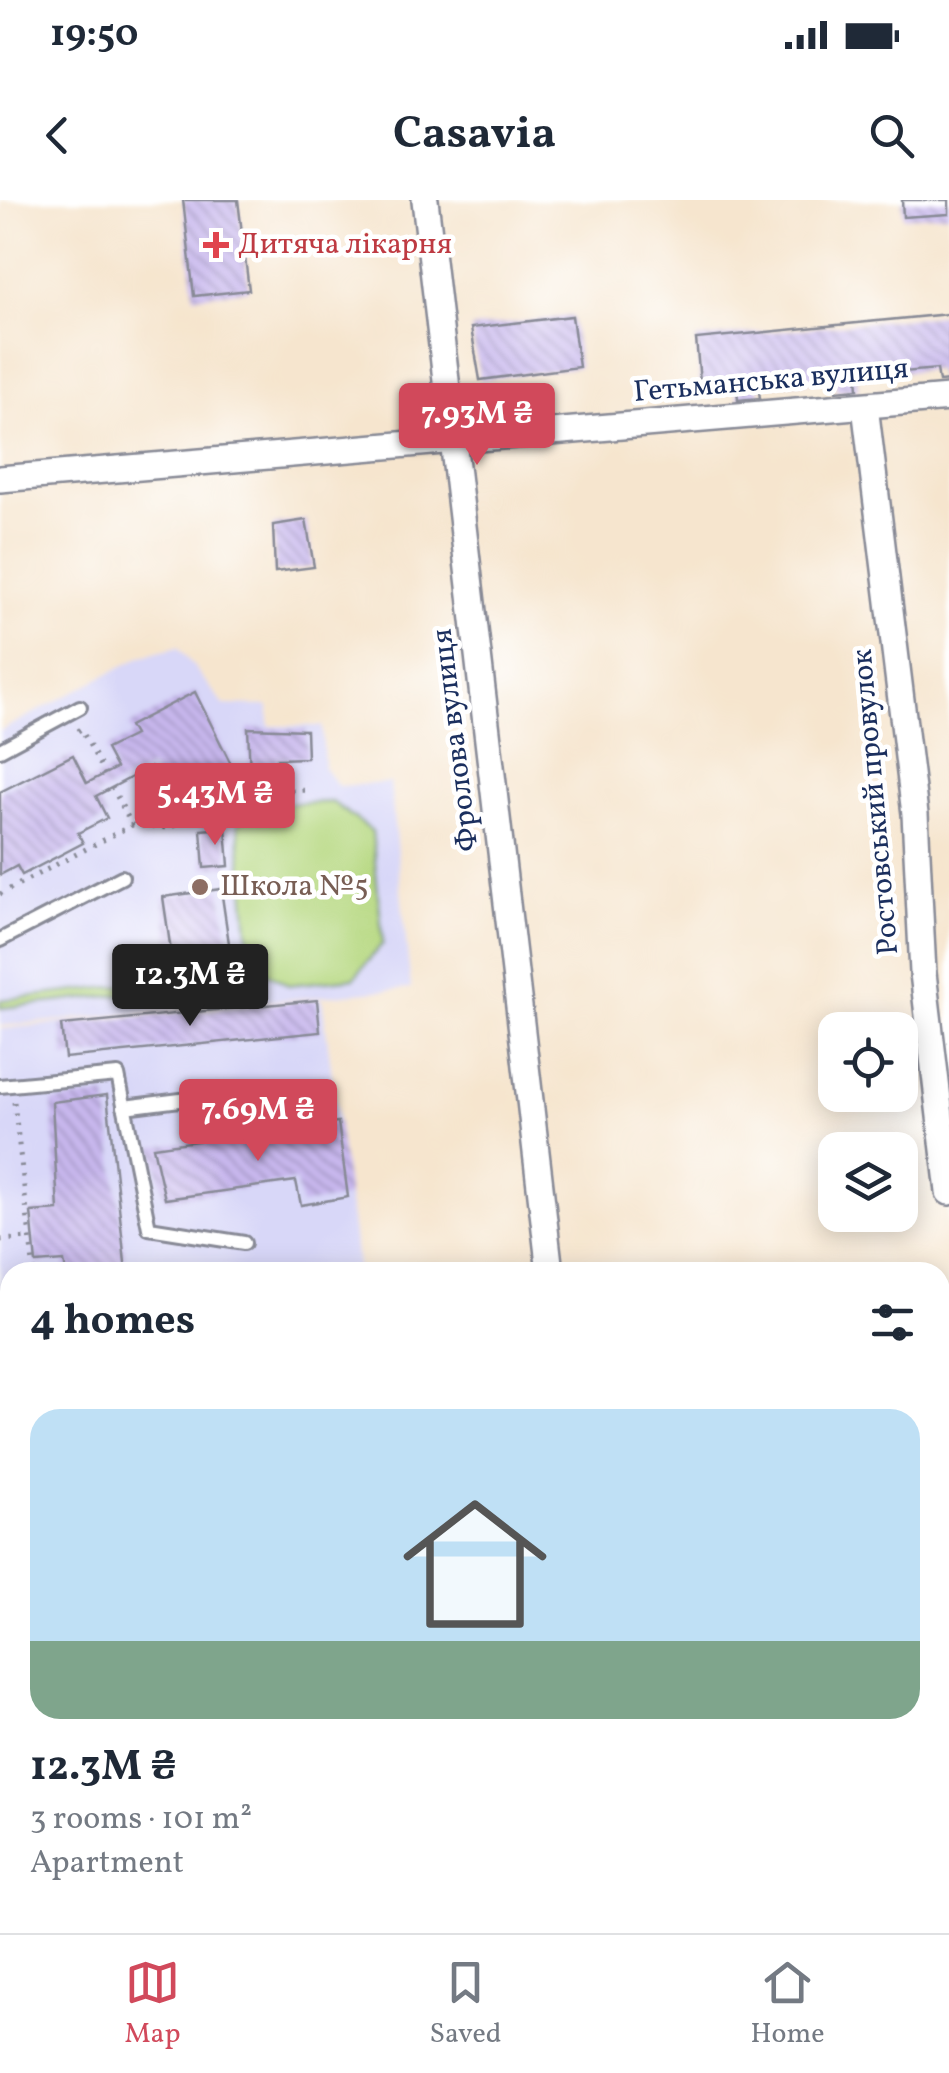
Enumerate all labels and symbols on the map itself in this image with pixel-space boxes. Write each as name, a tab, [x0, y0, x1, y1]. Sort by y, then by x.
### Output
place label: Дитяча лікарня	[238, 224, 452, 266]
marker: Дитяча лікарня	[203, 232, 229, 258]
street label: Гетьманська вулиця	[632, 348, 910, 414]
pin: 7.93M ₴	[385, 383, 569, 468]
street label: Фролова вулиця	[422, 626, 490, 854]
street label: Ростовський провулок	[842, 647, 910, 957]
pin: 5.43M ₴	[123, 763, 307, 848]
place label: Школа №5	[220, 866, 369, 908]
marker: Школа №5	[189, 876, 211, 898]
pin: 12.3M ₴	[98, 944, 282, 1029]
pin: 7.69M ₴	[166, 1079, 350, 1164]

